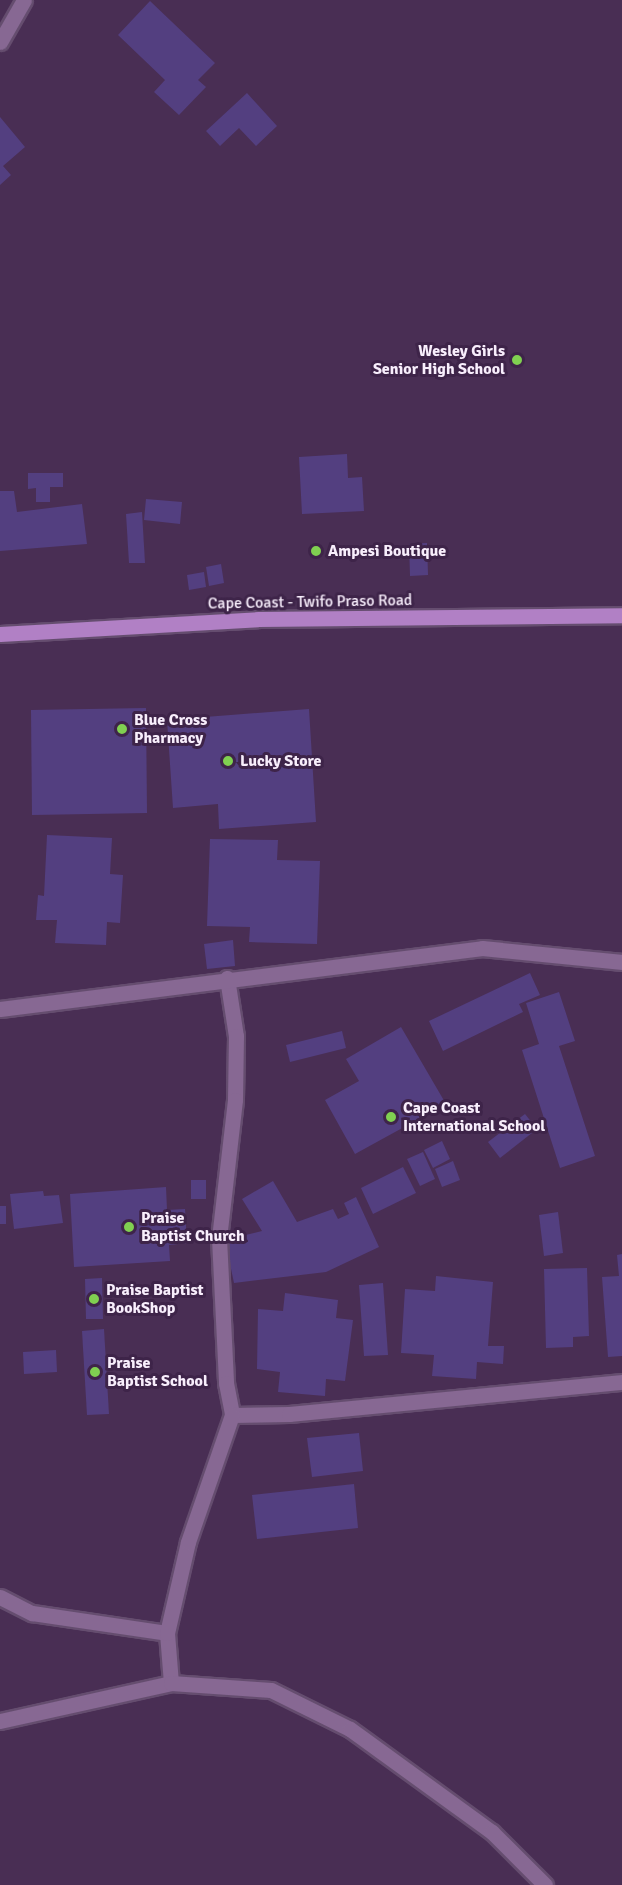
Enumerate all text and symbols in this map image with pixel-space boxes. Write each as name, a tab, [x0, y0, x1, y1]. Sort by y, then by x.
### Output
place label: Wesley Girls Senior High School	[373, 341, 505, 379]
marker: Wesley Girls Senior High School	[510, 353, 524, 367]
place label: Ampesi Boutique	[328, 541, 446, 561]
marker: Ampesi Boutique	[309, 544, 323, 558]
street label: Cape Coast - Twifo Praso Road	[208, 591, 412, 613]
place label: Blue Cross Pharmacy	[134, 710, 207, 748]
marker: Blue Cross Pharmacy	[115, 722, 129, 736]
place label: Lucky Store	[240, 751, 322, 771]
marker: Lucky Store	[221, 754, 235, 768]
place label: Cape Coast International School	[403, 1098, 545, 1136]
marker: Cape Coast International School	[384, 1110, 398, 1124]
place label: Praise Baptist Church	[141, 1208, 245, 1246]
marker: Praise Baptist Church	[122, 1220, 136, 1234]
place label: Praise Baptist BookShop	[106, 1280, 204, 1318]
marker: Praise Baptist BookShop	[87, 1292, 101, 1306]
place label: Praise Baptist School	[107, 1353, 208, 1391]
marker: Praise Baptist School	[88, 1365, 102, 1379]

